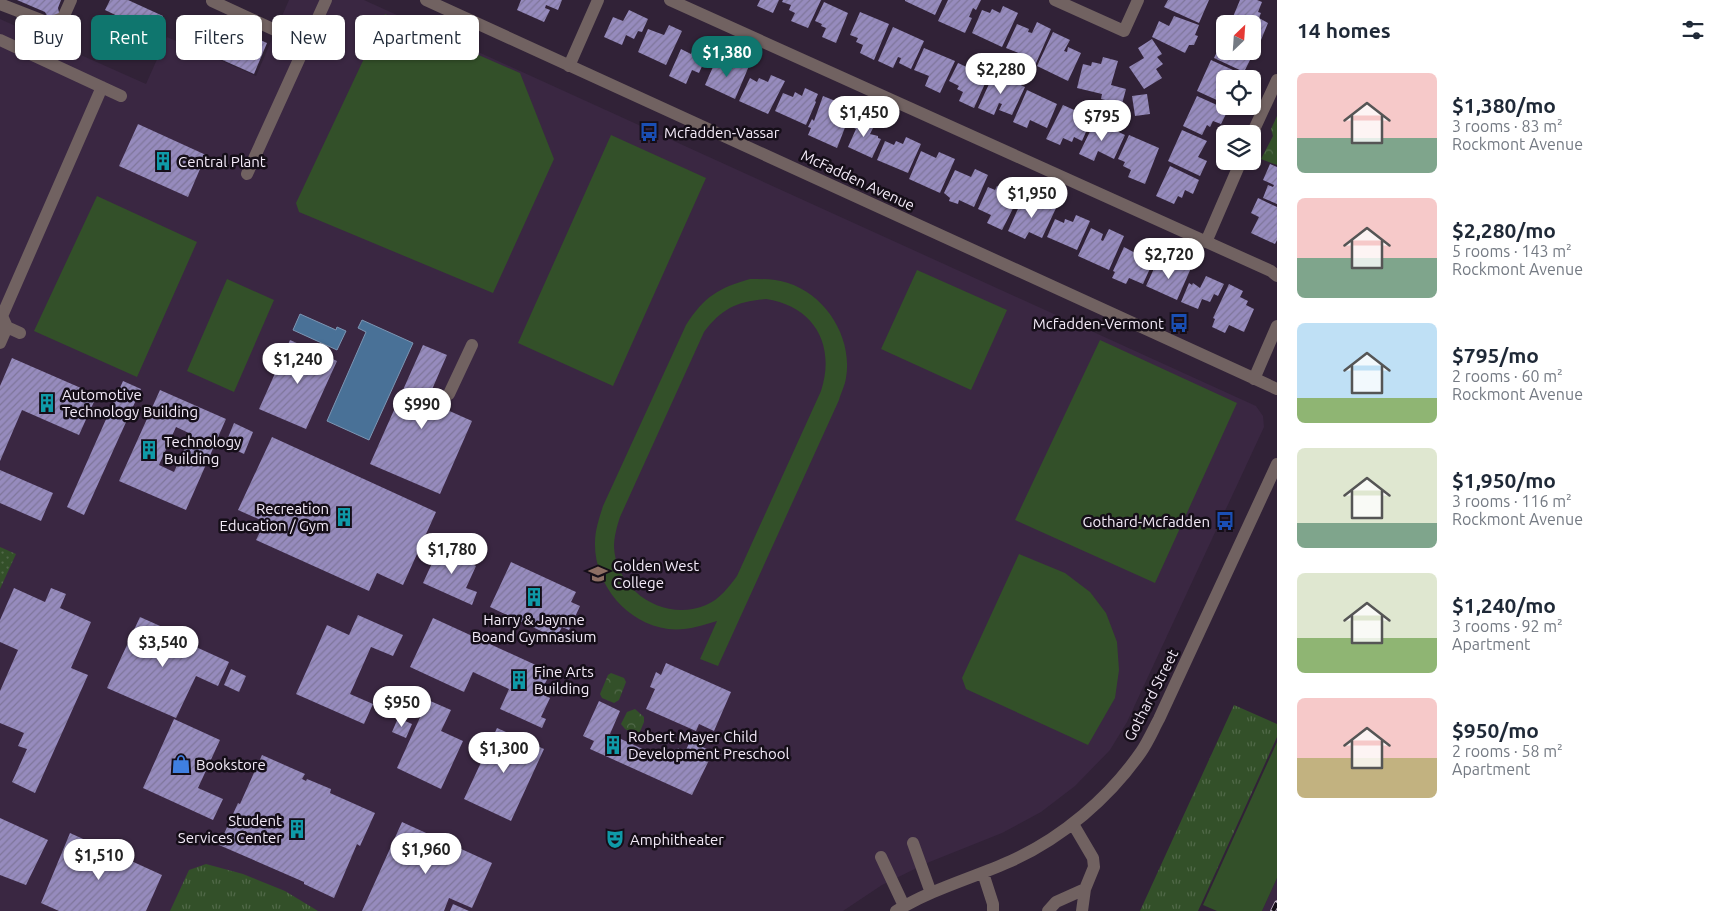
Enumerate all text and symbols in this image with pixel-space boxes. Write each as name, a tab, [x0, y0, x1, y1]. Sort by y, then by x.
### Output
chip: Buy	[15, 15, 81, 60]
chip: Rent	[91, 15, 166, 60]
chip: Filters	[176, 15, 262, 60]
chip: New	[272, 15, 345, 60]
chip: Apartment	[355, 15, 479, 60]
north arrow	[1216, 15, 1261, 60]
map controls	[1216, 15, 1261, 170]
icon: filters	[1679, 16, 1707, 44]
text: 14 homes	[1297, 18, 1391, 42]
pin: $1,380	[686, 36, 768, 78]
text: $1,380	[702, 43, 752, 61]
pin: $2,280	[960, 52, 1042, 95]
text: $2,280	[976, 60, 1026, 78]
button: locate	[1216, 70, 1261, 115]
icon: home	[1337, 93, 1397, 153]
text: $1,380/mo	[1452, 93, 1556, 117]
pin: $1,450	[823, 96, 905, 138]
pin: $795	[1072, 100, 1132, 142]
text: $1,450	[839, 103, 889, 121]
text: $795	[1084, 107, 1120, 125]
text: 3 rooms · 83 m²	[1452, 117, 1563, 135]
bus stop icon: Mcfadden-Vassar	[638, 121, 660, 143]
place label: Mcfadden-Vassar	[664, 124, 780, 141]
button: layers	[1216, 125, 1261, 170]
text: Rockmont Avenue	[1452, 135, 1583, 153]
street label: McFadden Avenue	[798, 146, 918, 214]
building icon: Central Plant	[152, 150, 174, 172]
place label: Central Plant	[178, 153, 266, 170]
pin: $1,950	[991, 176, 1073, 219]
text: $1,950	[1007, 184, 1057, 202]
icon: home	[1337, 218, 1397, 278]
text: $2,280/mo	[1452, 218, 1556, 242]
pin: $2,720	[1128, 238, 1210, 280]
text: 5 rooms · 143 m²	[1452, 242, 1572, 260]
text: $2,720	[1144, 245, 1194, 263]
text: Rockmont Avenue	[1452, 260, 1583, 278]
bus stop icon: Mcfadden-Vermont	[1168, 312, 1190, 334]
place label: Mcfadden-Vermont	[1033, 315, 1164, 332]
pin: $1,240	[257, 342, 339, 385]
icon: home	[1337, 343, 1397, 403]
text: $795/mo	[1452, 343, 1539, 367]
text: $1,240	[273, 350, 323, 368]
text: 2 rooms · 60 m²	[1452, 367, 1563, 385]
text: Rockmont Avenue	[1452, 385, 1583, 403]
place label: Automotive Technology Building	[62, 386, 198, 420]
pin: $990	[392, 388, 452, 430]
building icon: Automotive Technology Building	[36, 392, 58, 414]
text: $990	[404, 395, 440, 413]
place label: Technology Building	[164, 433, 241, 467]
building icon: Technology Building	[138, 439, 160, 461]
icon: home	[1337, 468, 1397, 528]
text: $1,950/mo	[1452, 468, 1556, 492]
text: 3 rooms · 116 m²	[1452, 492, 1572, 510]
place label: Recreation Education / Gym	[219, 500, 329, 534]
building icon: Recreation Education / Gym	[333, 506, 355, 528]
bus stop icon: Gothard-Mcfadden	[1214, 510, 1236, 532]
text: Rockmont Avenue	[1452, 510, 1583, 528]
place label: Gothard-Mcfadden	[1083, 513, 1210, 530]
pin: $1,780	[411, 532, 493, 575]
text: $1,780	[427, 540, 477, 558]
place label: Golden West College	[613, 557, 699, 591]
school or university icon: Golden West College	[587, 563, 609, 585]
building icon: Harry & Jaynne Boand Gymnasium	[523, 586, 545, 608]
icon: home	[1337, 593, 1397, 653]
text: $1,240/mo	[1452, 593, 1556, 617]
place label: Harry & Jaynne Boand Gymnasium	[472, 611, 596, 645]
text: 3 rooms · 92 m²	[1452, 617, 1563, 635]
pin: $3,540	[122, 626, 204, 668]
text: $3,540	[138, 633, 188, 651]
text: Apartment	[1452, 635, 1530, 653]
street label: Gothard Street	[1121, 646, 1181, 744]
place label: Fine Arts Building	[534, 663, 594, 697]
building icon: Fine Arts Building	[508, 669, 530, 691]
pin: $950	[372, 686, 432, 728]
text: $950	[384, 693, 420, 711]
icon: home	[1337, 718, 1397, 778]
text: $950/mo	[1452, 718, 1539, 742]
place label: Robert Mayer Child Development Preschool	[628, 728, 790, 762]
pin: $1,300	[463, 732, 545, 774]
building icon: Robert Mayer Child Development Preschool	[602, 734, 624, 756]
text: $1,300	[479, 739, 529, 757]
text: 2 rooms · 58 m²	[1452, 742, 1563, 760]
shop icon: Bookstore	[170, 753, 192, 775]
place label: Bookstore	[196, 756, 266, 773]
text: Apartment	[1452, 760, 1530, 778]
place label: Student Services Center	[178, 812, 282, 846]
building icon: Student Services Center	[286, 818, 308, 840]
theatre icon: Amphitheater	[604, 828, 626, 850]
place label: Amphitheater	[630, 831, 724, 848]
pin: $1,960	[385, 832, 467, 875]
pin: $1,510	[58, 838, 140, 881]
text: $1,960	[401, 840, 451, 858]
text: $1,510	[74, 846, 124, 864]

